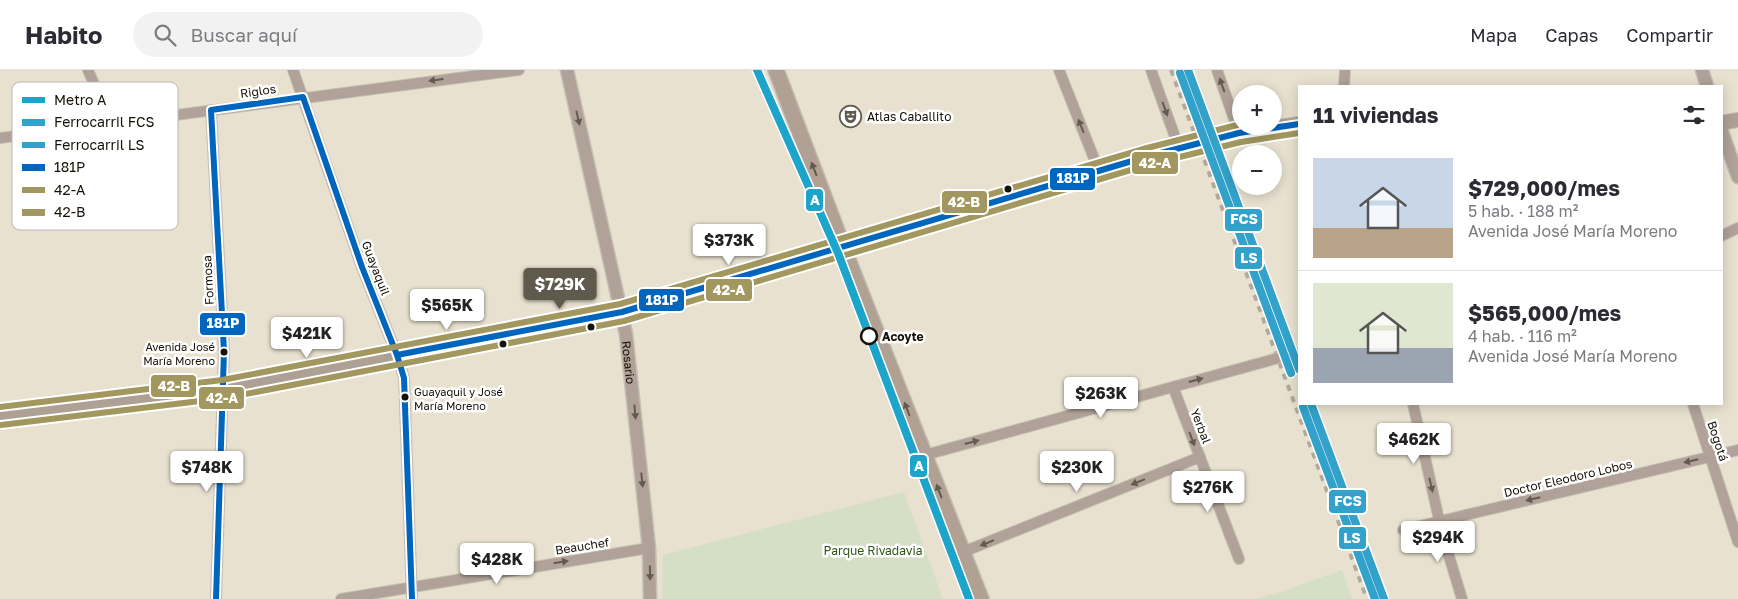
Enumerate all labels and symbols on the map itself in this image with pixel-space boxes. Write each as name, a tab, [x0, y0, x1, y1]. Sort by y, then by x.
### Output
one-way arrow	[427, 77, 443, 85]
one-way arrow	[1218, 77, 1226, 92]
street label: Riglos	[239, 81, 277, 101]
legend	[12, 82, 178, 230]
text: Metro A	[54, 91, 107, 108]
one-way arrow	[1161, 102, 1169, 117]
theatre icon: Atlas Caballito	[839, 104, 863, 128]
place label: Atlas Caballito	[867, 109, 951, 124]
one-way arrow	[574, 110, 582, 125]
text: Ferrocarril FCS	[54, 113, 154, 130]
one-way arrow	[1077, 118, 1085, 133]
text: Ferrocarril LS	[54, 136, 144, 153]
line badge: 42-A	[1131, 151, 1179, 175]
text: 42-A	[1139, 154, 1171, 171]
text: 181P	[54, 158, 85, 175]
one-way arrow	[809, 162, 817, 176]
line badge: 181P	[1049, 167, 1096, 191]
text: 181P	[1057, 169, 1089, 186]
text: 42-A	[54, 181, 86, 198]
unlabelled marker	[1003, 184, 1013, 194]
line badge: A	[805, 188, 824, 212]
line badge: 42-B	[941, 190, 988, 214]
text: A	[810, 191, 820, 208]
text: 42-B	[948, 193, 980, 210]
text: 42-B	[54, 203, 85, 220]
line badge: FCS	[1224, 208, 1263, 232]
text: FCS	[1230, 210, 1258, 227]
pin: $373K	[694, 224, 764, 266]
street label: Guayaquil	[359, 239, 393, 297]
line badge: LS	[1234, 246, 1263, 270]
text: LS	[1240, 249, 1258, 266]
street label: Formosa	[199, 255, 217, 305]
pin: $729K	[525, 268, 595, 310]
line badge: 42-A	[705, 278, 753, 302]
text: 42-A	[713, 281, 745, 298]
pin: $565K	[412, 288, 482, 331]
line badge: 181P	[638, 288, 685, 312]
text: 181P	[646, 291, 678, 308]
line badge: 181P	[199, 312, 246, 336]
text: 181P	[207, 314, 239, 331]
pin: $421K	[272, 316, 342, 359]
unlabelled marker	[586, 322, 596, 332]
marker: Acoyte	[860, 327, 878, 345]
place label: Acoyte	[882, 329, 924, 344]
unlabelled marker	[498, 339, 508, 349]
place label: Avenida José María Moreno	[143, 340, 215, 367]
street label: Rosario	[619, 340, 639, 385]
marker: Avenida José María Moreno	[219, 347, 229, 357]
line badge: 42-B	[150, 374, 197, 398]
pin: $263K	[1066, 376, 1136, 419]
one-way arrow	[1189, 376, 1204, 384]
text: 42-B	[158, 377, 190, 394]
place label: Guayaquil y José María Moreno	[414, 385, 503, 412]
line badge: 42-A	[198, 386, 245, 410]
text: 42-A	[206, 389, 238, 406]
marker: Guayaquil y José María Moreno	[400, 392, 410, 402]
one-way arrow	[903, 401, 911, 416]
one-way arrow	[631, 404, 639, 420]
street label: Yerbal	[1187, 406, 1215, 446]
street label: Bogotá	[1704, 419, 1732, 463]
pin: $462K	[1379, 422, 1449, 465]
one-way arrow	[1189, 431, 1196, 446]
one-way arrow	[964, 437, 979, 445]
pin: $748K	[172, 450, 242, 493]
pin: $230K	[1042, 450, 1112, 493]
line badge: A	[909, 454, 928, 478]
street label: Doctor Eleodoro Lobos	[1502, 456, 1634, 500]
text: A	[914, 457, 924, 474]
one-way arrow	[1683, 458, 1698, 466]
pin: $276K	[1173, 470, 1243, 513]
one-way arrow	[638, 472, 646, 488]
one-way arrow	[1130, 478, 1145, 486]
one-way arrow	[1427, 478, 1435, 493]
one-way arrow	[935, 483, 943, 498]
line badge: FCS	[1328, 489, 1367, 514]
text: FCS	[1334, 492, 1362, 509]
one-way arrow	[1525, 495, 1540, 503]
pin: $294K	[1403, 520, 1473, 563]
line badge: LS	[1338, 526, 1367, 550]
text: LS	[1343, 529, 1361, 546]
street label: Beauchef	[554, 534, 611, 558]
one-way arrow	[980, 539, 994, 547]
pin: $428K	[462, 542, 532, 585]
park label: Parque Rivadavia	[824, 543, 922, 558]
one-way arrow	[554, 558, 570, 566]
one-way arrow	[646, 566, 654, 582]

